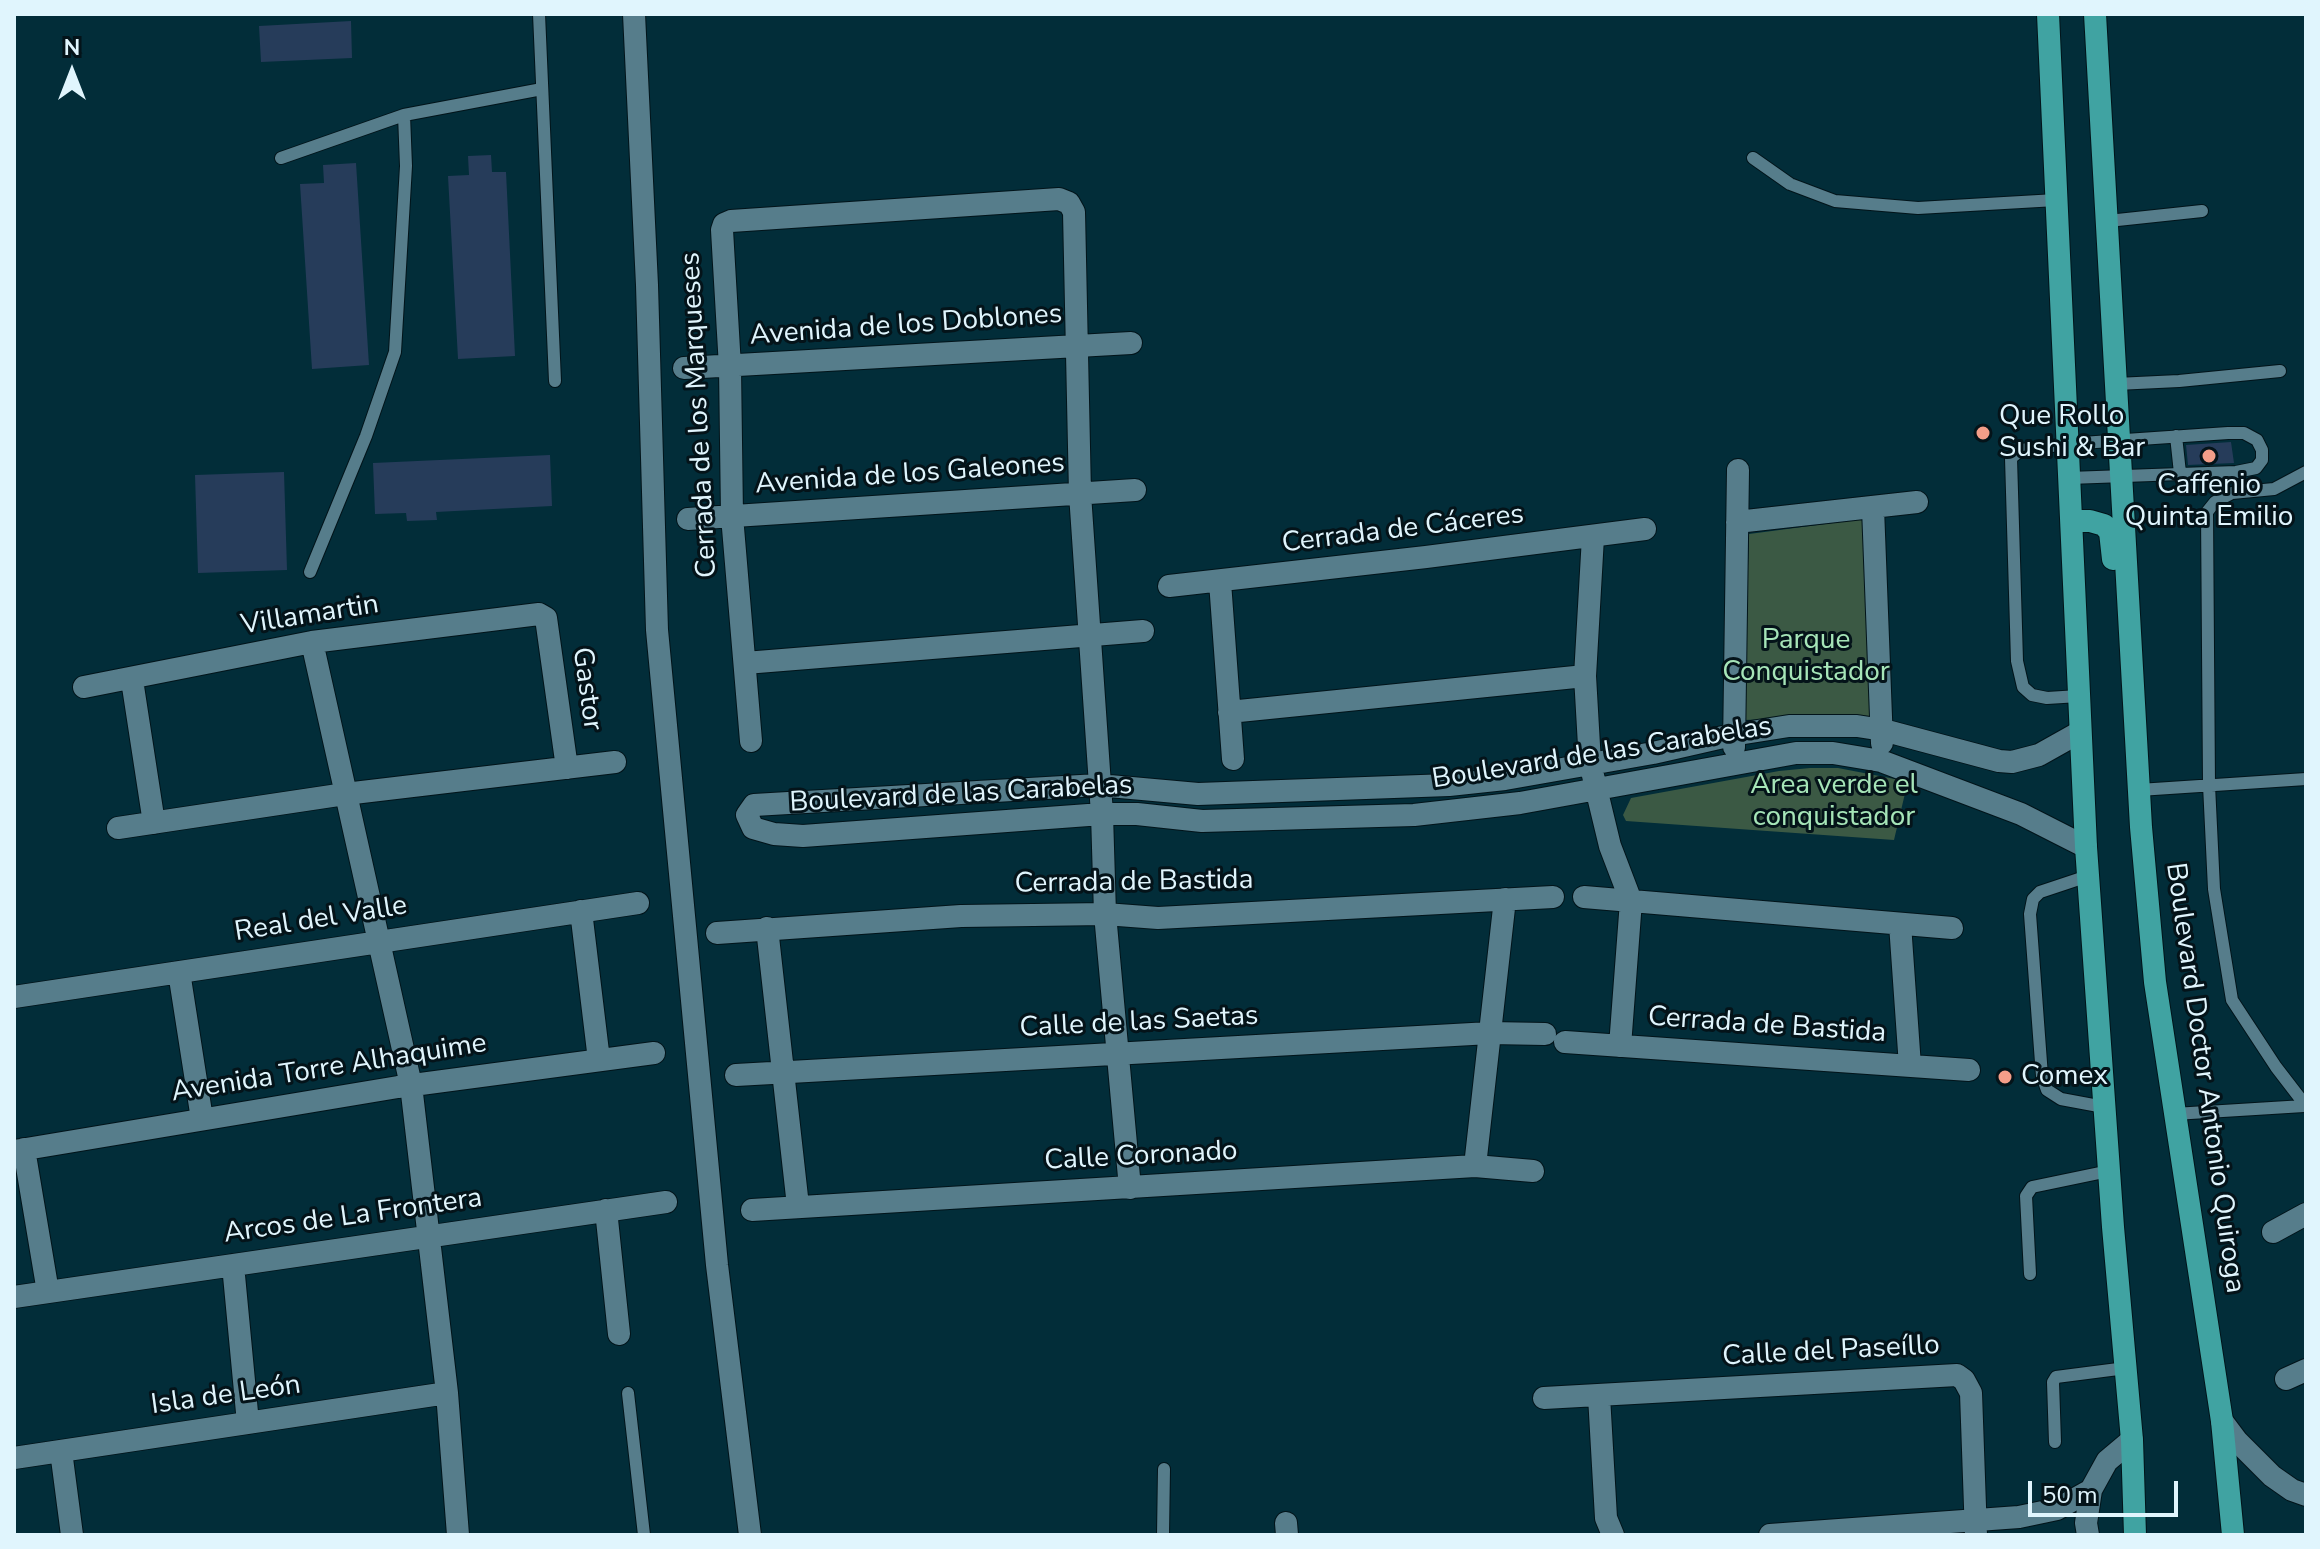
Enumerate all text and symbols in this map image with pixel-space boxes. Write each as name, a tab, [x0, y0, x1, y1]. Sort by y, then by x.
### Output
north arrow	[32, 32, 112, 112]
text: N	[64, 33, 80, 63]
street label: Cerrada de los Marqueses	[675, 251, 725, 579]
street label: Avenida de los Doblones	[749, 298, 1063, 354]
place label: Que Rollo Sushi & Bar	[1999, 400, 2145, 466]
marker: Que Rollo Sushi & Bar	[1974, 424, 1992, 442]
street label: Avenida de los Galeones	[754, 447, 1066, 503]
marker: Caffenio Quinta Emilio	[2200, 447, 2218, 465]
place label: Caffenio Quinta Emilio	[2125, 469, 2293, 535]
street label: Cerrada de Cáceres	[1280, 499, 1526, 561]
street label: Villamartin	[239, 589, 381, 643]
park label: Parque Conquistador	[1722, 624, 1890, 690]
street label: Gastor	[564, 645, 608, 733]
street label: Boulevard de las Carabelas	[1430, 711, 1774, 797]
street label: Boulevard de las Carabelas	[789, 769, 1133, 821]
park label: Area verde el conquistador	[1750, 769, 1918, 835]
street label: Boulevard Doctor Antonio Quiroga	[2157, 861, 2251, 1295]
street label: Cerrada de Bastida	[1014, 864, 1254, 902]
street label: Real del Valle	[232, 890, 410, 950]
street label: Calle de las Saetas	[1019, 1000, 1259, 1046]
street label: Cerrada de Bastida	[1647, 1001, 1887, 1051]
street label: Avenida Torre Alhaquime	[169, 1027, 489, 1111]
place label: Comex	[2021, 1060, 2108, 1094]
marker: Comex	[1996, 1068, 2014, 1086]
street label: Calle Coronado	[1044, 1135, 1238, 1179]
street label: Arcos de La Frontera	[222, 1182, 484, 1252]
street label: Calle del Paseíllo	[1721, 1330, 1941, 1374]
street label: Isla de León	[149, 1369, 303, 1423]
scale bar	[2032, 1465, 2182, 1515]
text: 50 m	[2042, 1479, 2098, 1511]

